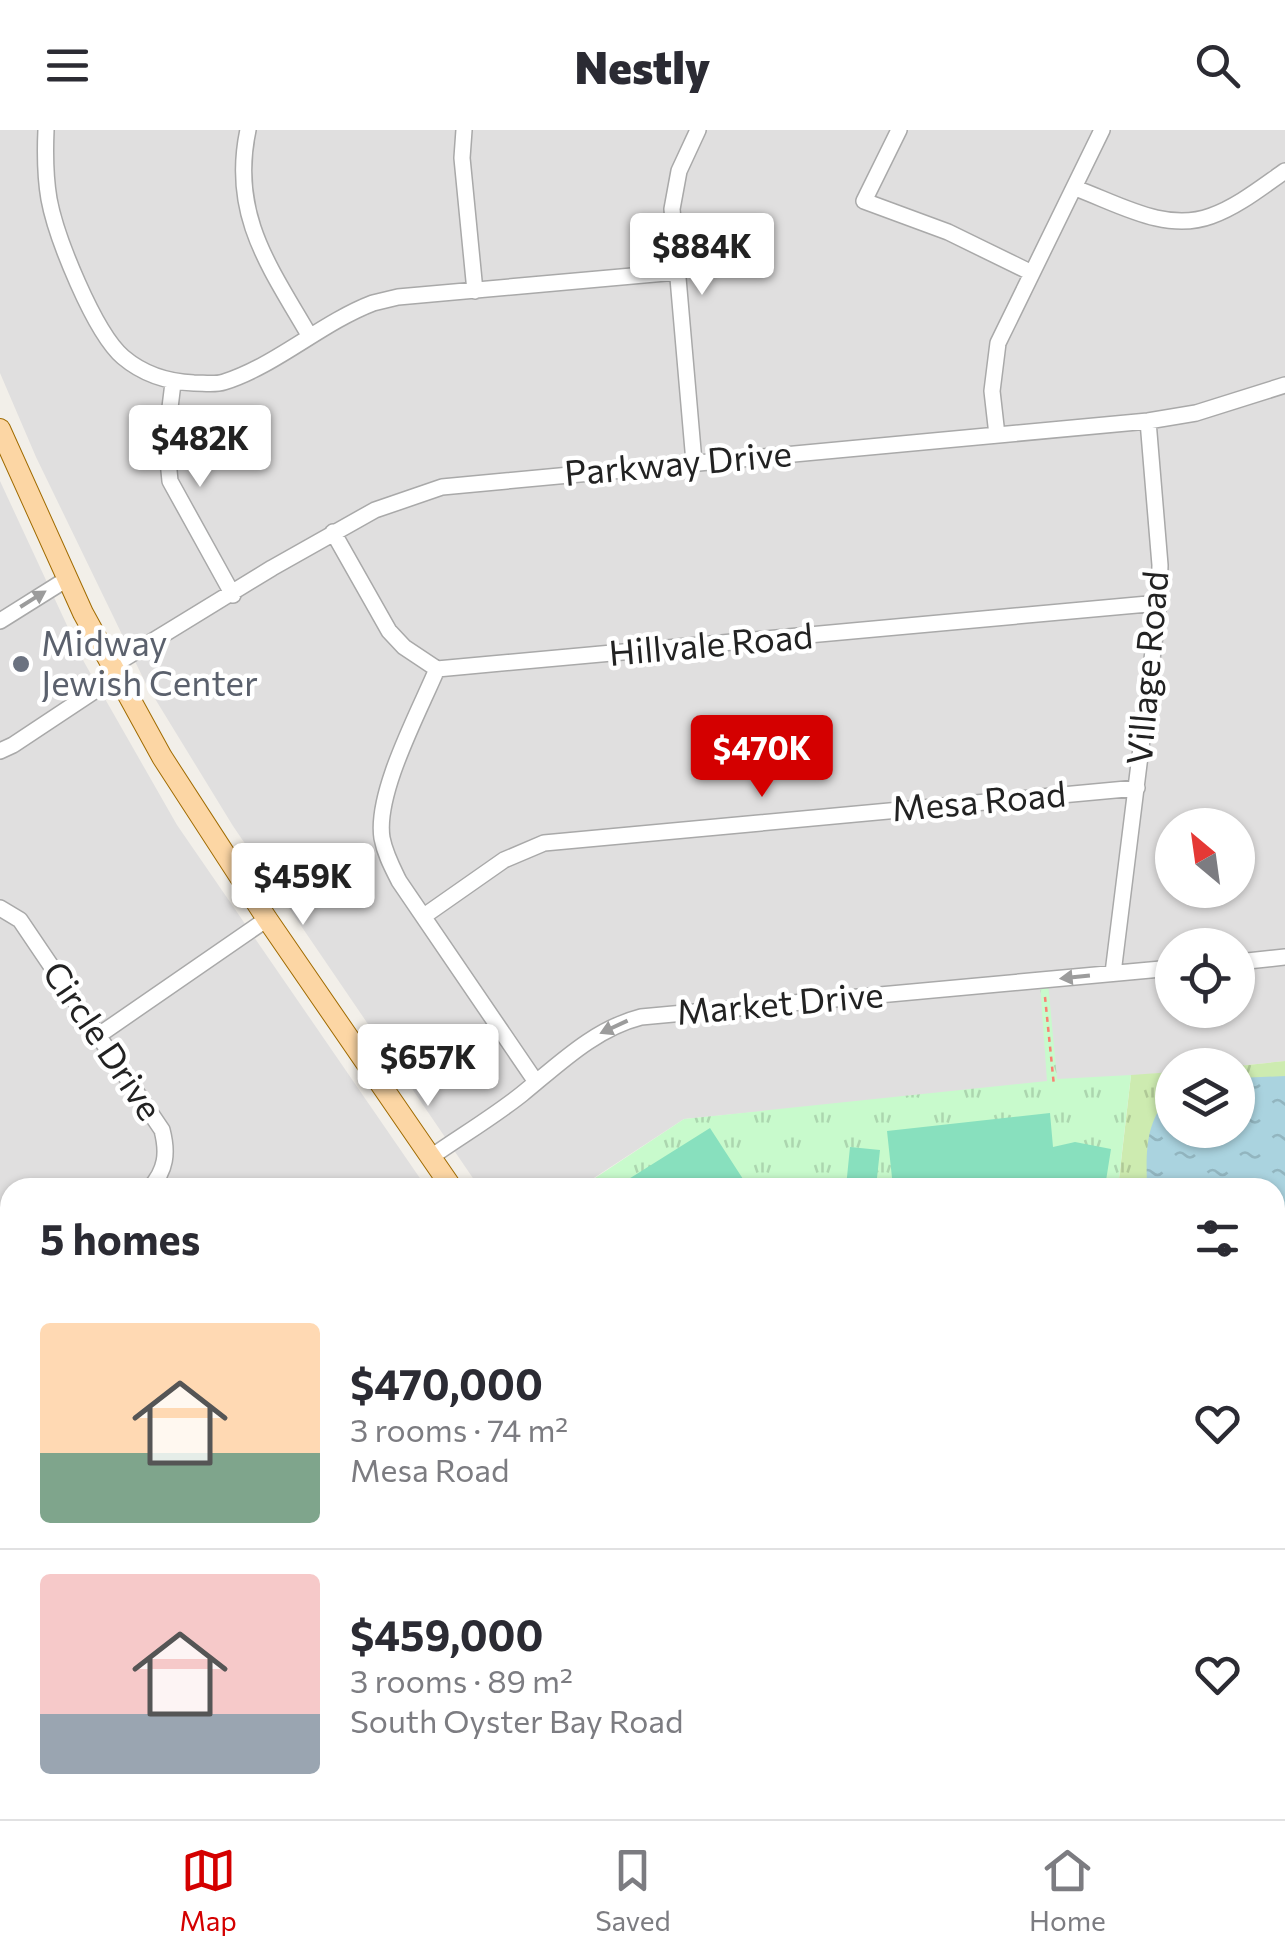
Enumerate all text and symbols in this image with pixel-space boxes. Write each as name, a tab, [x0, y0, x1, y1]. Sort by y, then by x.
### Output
icon: menu	[40, 38, 95, 93]
text: Nestly	[575, 38, 710, 93]
icon: search	[1190, 38, 1245, 93]
pin: $884K	[632, 213, 772, 298]
text: $884K	[652, 225, 752, 265]
pin: $482K	[130, 405, 270, 490]
text: $482K	[151, 417, 249, 457]
street label: Parkway Drive	[562, 430, 793, 493]
street label: Village Road	[1116, 569, 1175, 767]
one-way arrow	[19, 590, 47, 608]
street label: Hillvale Road	[607, 612, 815, 673]
place label: Midway Jewish Center	[41, 620, 258, 703]
marker: Midway Jewish Center	[10, 653, 32, 675]
pin: $470K	[692, 715, 832, 800]
text: $470K	[713, 727, 811, 767]
street label: Mesa Road	[890, 770, 1068, 829]
north arrow	[1155, 808, 1255, 908]
map controls	[1155, 808, 1255, 1148]
pin: $459K	[233, 843, 373, 928]
text: $459K	[254, 855, 352, 895]
button: locate	[1155, 928, 1255, 1028]
street label: Circle Drive	[35, 952, 173, 1127]
one-way arrow	[1059, 969, 1091, 985]
street label: Market Drive	[675, 971, 885, 1032]
one-way arrow	[600, 1019, 629, 1035]
pin: $657K	[358, 1024, 498, 1109]
text: $657K	[380, 1036, 476, 1076]
button: layers	[1155, 1048, 1255, 1148]
icon: filters	[1190, 1211, 1245, 1266]
text: 5 homes	[40, 1212, 200, 1264]
text: $470,000	[350, 1357, 543, 1409]
icon: home	[120, 1363, 240, 1483]
icon: heart	[1190, 1396, 1245, 1451]
text: 3 rooms · 74 m²	[350, 1409, 568, 1449]
text: Mesa Road	[350, 1449, 510, 1489]
text: $459,000	[350, 1608, 543, 1660]
icon: home	[120, 1614, 240, 1734]
icon: heart	[1190, 1647, 1245, 1702]
text: 3 rooms · 89 m²	[350, 1660, 573, 1700]
text: South Oyster Bay Road	[350, 1700, 683, 1740]
tab: Map	[179, 1843, 237, 1937]
tab: Saved	[595, 1843, 671, 1937]
tab: Home	[1029, 1843, 1106, 1937]

